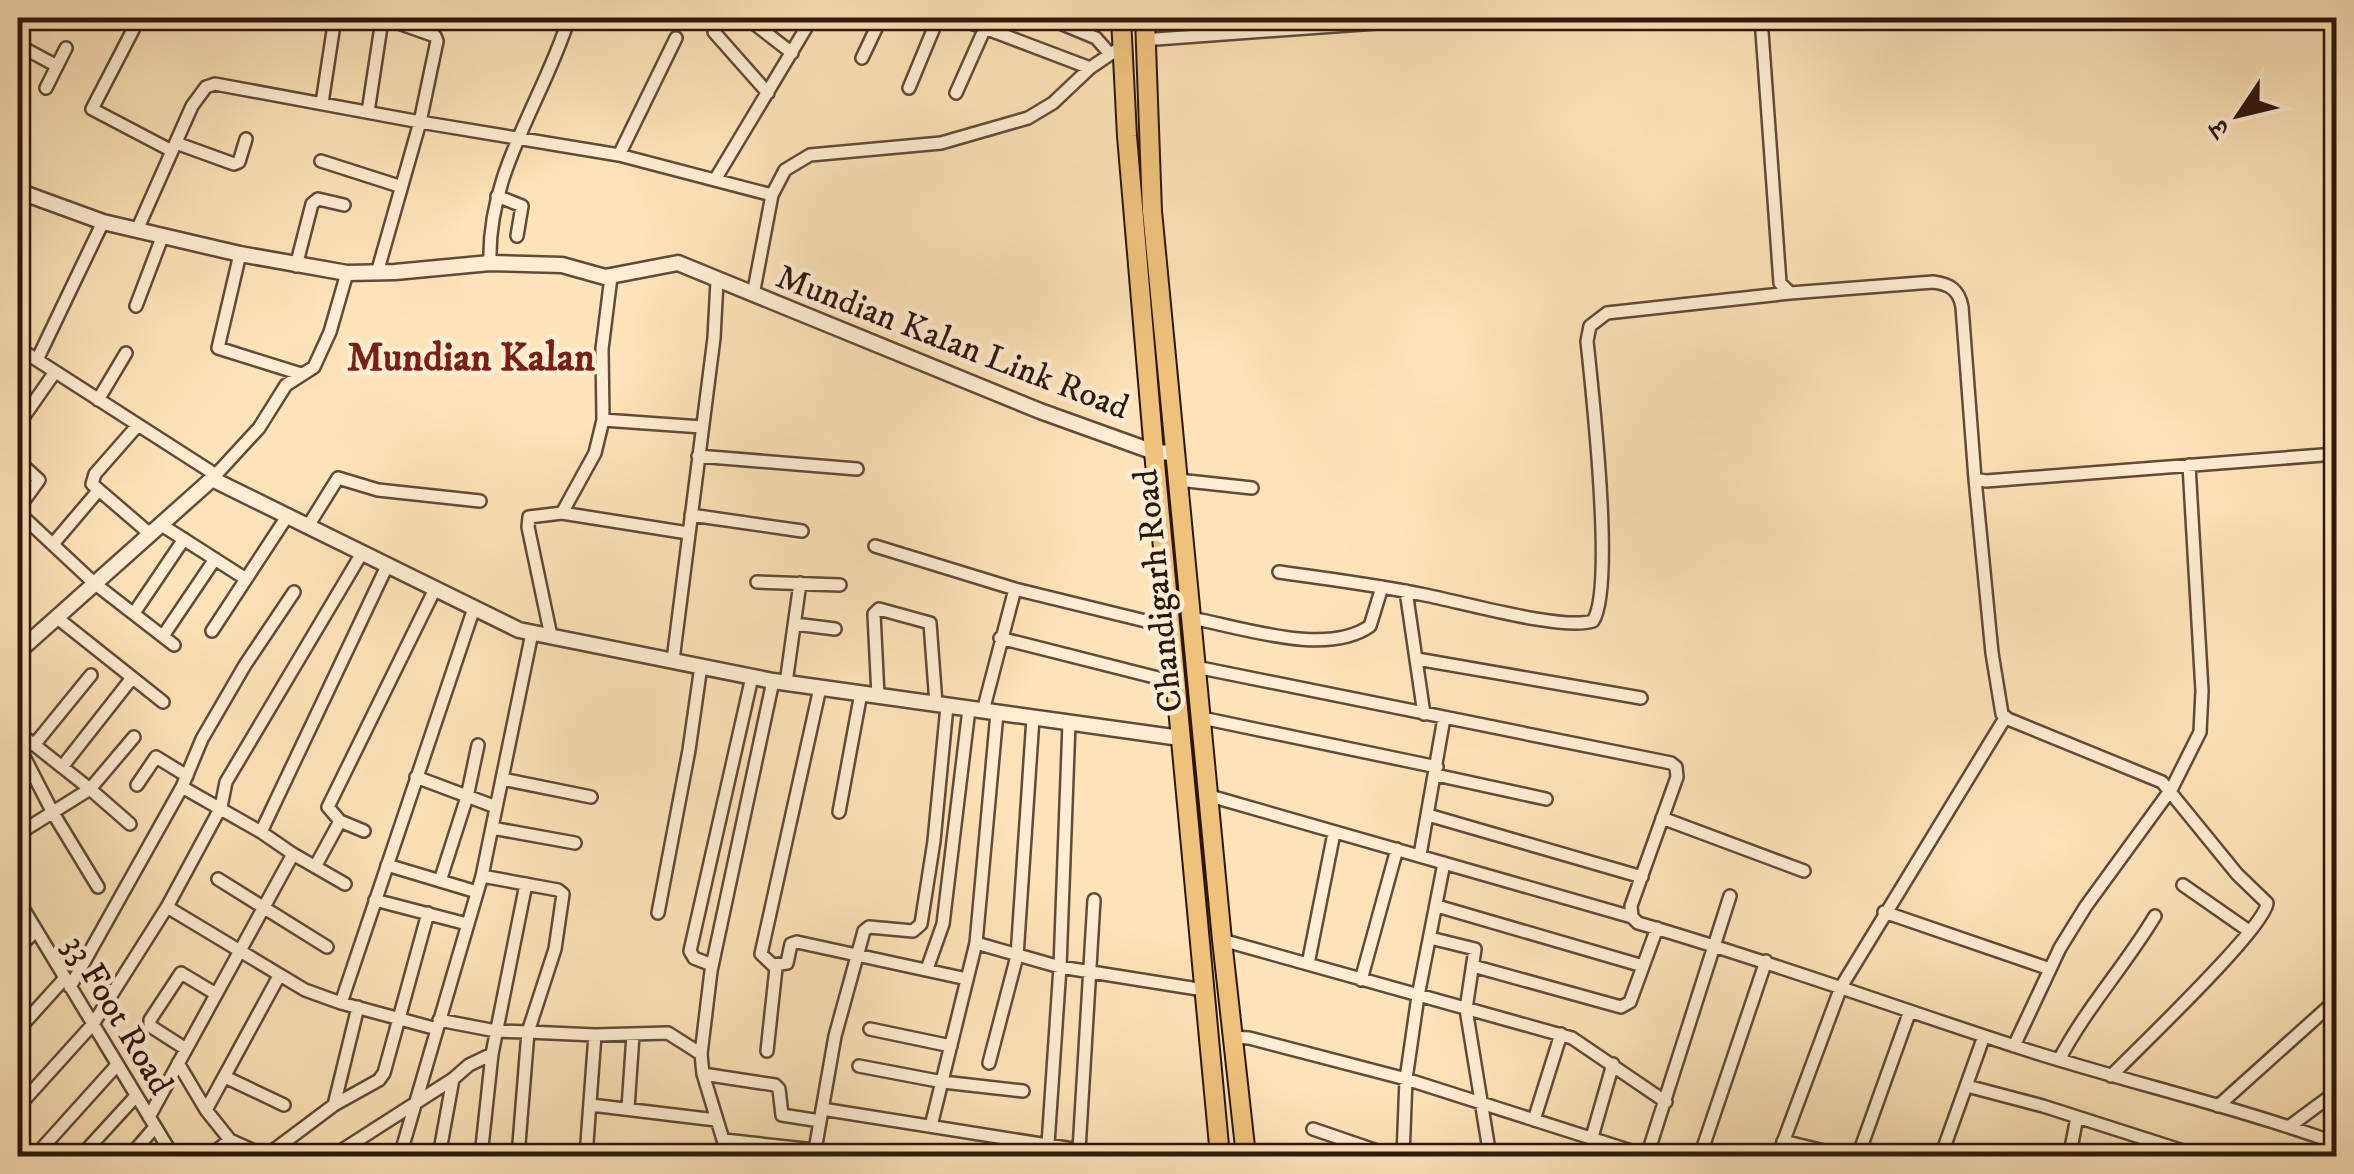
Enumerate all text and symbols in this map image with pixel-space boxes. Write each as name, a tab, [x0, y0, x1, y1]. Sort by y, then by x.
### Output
north arrow	[2189, 65, 2289, 165]
text: उ	[2200, 111, 2239, 146]
street label: Mundian Kalan Link Road	[770, 255, 1135, 431]
district label: Mundian Kalan	[347, 334, 595, 384]
street label: Chandigarh Road	[1124, 466, 1194, 715]
street label: 33 Foot Road	[52, 927, 183, 1104]

